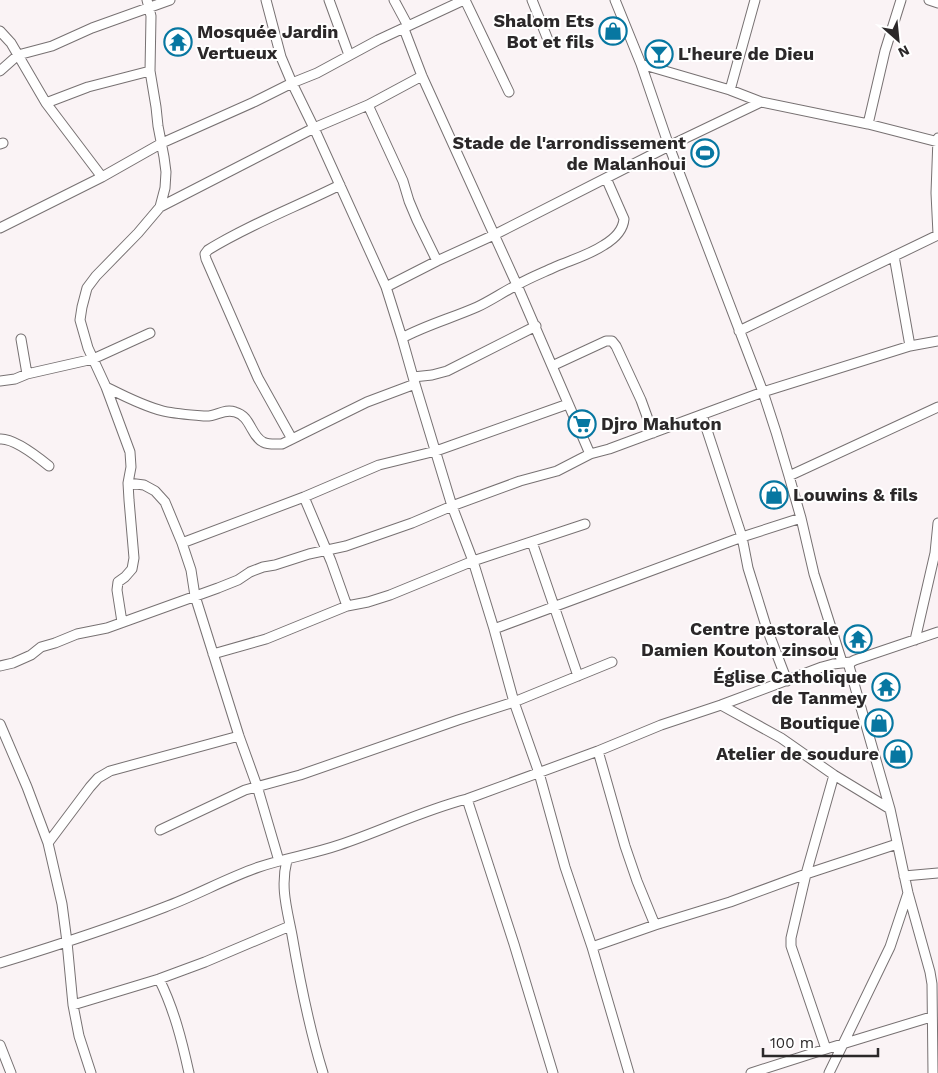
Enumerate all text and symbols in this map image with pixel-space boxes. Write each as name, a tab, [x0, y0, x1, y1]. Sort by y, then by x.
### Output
place label: Shalom Ets Bot et fils	[493, 10, 594, 52]
north arrow	[873, 15, 923, 65]
shop icon: Shalom Ets Bot et fils	[598, 16, 628, 46]
place label: Mosquée Jardin Vertueux	[197, 21, 339, 63]
temple icon: Mosquée Jardin Vertueux	[163, 27, 193, 57]
bar icon: L'heure de Dieu	[644, 39, 674, 69]
text: N	[896, 42, 912, 61]
place label: L'heure de Dieu	[678, 43, 814, 64]
place label: Stade de l'arrondissement de Malanhoui	[453, 132, 686, 174]
sports icon: Stade de l'arrondissement de Malanhoui	[690, 138, 720, 168]
supermarket icon: Djro Mahuton	[567, 409, 597, 439]
place label: Djro Mahuton	[601, 413, 722, 434]
shop icon: Louwins & fils	[759, 480, 789, 510]
place label: Louwins & fils	[793, 484, 918, 505]
place label: Centre pastorale Damien Kouton zinsou	[641, 618, 839, 660]
temple icon: Centre pastorale Damien Kouton zinsou	[843, 624, 873, 654]
place label: Église Catholique de Tanmey	[713, 666, 868, 708]
temple icon: Église Catholique de Tanmey	[871, 672, 901, 702]
shop icon: Boutique	[864, 708, 894, 738]
place label: Boutique	[780, 712, 860, 733]
shop icon: Atelier de soudure	[883, 739, 913, 769]
place label: Atelier de soudure	[716, 743, 879, 764]
scale bar	[763, 1026, 878, 1058]
text: 100 m	[770, 1034, 814, 1052]

